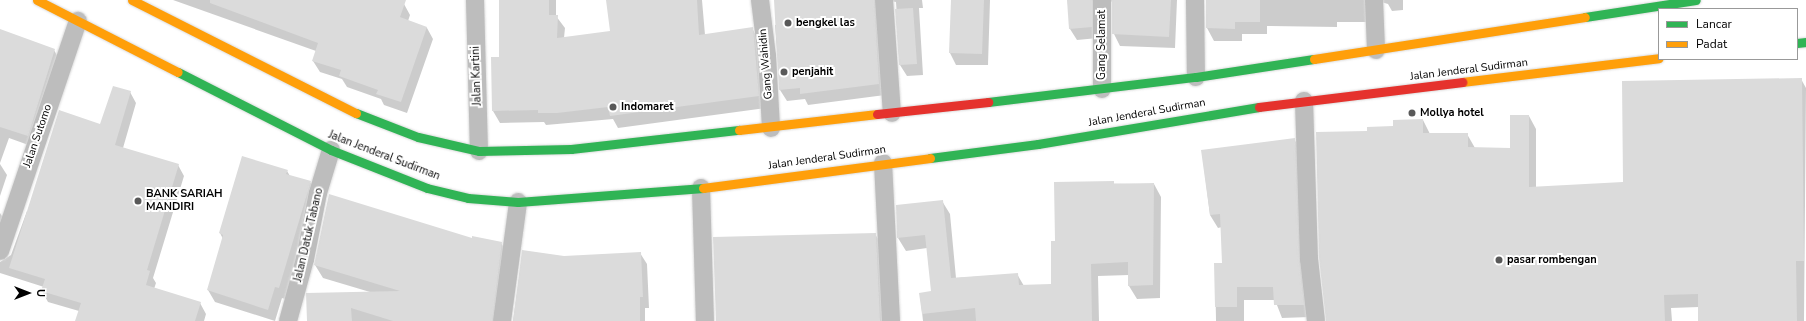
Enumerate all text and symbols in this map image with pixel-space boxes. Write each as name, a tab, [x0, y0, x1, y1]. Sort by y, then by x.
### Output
legend	[1658, 8, 1798, 60]
street label: Gang Selamat	[1095, 10, 1109, 80]
place label: bengkel las	[796, 16, 855, 30]
text: Lancar	[1696, 16, 1732, 32]
marker: bengkel las	[783, 18, 793, 28]
street label: Gang Wahidin	[756, 28, 776, 100]
text: Padat	[1696, 36, 1727, 52]
street label: Jalan Kartini	[469, 46, 485, 106]
street label: Jalan Jenderal Sudirman	[1409, 56, 1529, 84]
place label: penjahit	[792, 65, 833, 79]
marker: penjahit	[779, 67, 789, 77]
street label: Jalan Jenderal Sudirman	[1087, 96, 1207, 130]
place label: Indomaret	[621, 100, 674, 114]
marker: Indomaret	[608, 102, 618, 112]
street label: Jalan Sutomo	[21, 103, 55, 169]
place label: Mollya hotel	[1420, 106, 1484, 120]
marker: Mollya hotel	[1407, 108, 1417, 118]
street label: Jalan Jenderal Sudirman	[326, 129, 442, 183]
street label: Jalan Jenderal Sudirman	[767, 143, 887, 173]
street label: Jalan Datuk Tabano	[292, 187, 326, 283]
place label: BANK SARIAH MANDIRI	[146, 188, 223, 214]
marker: BANK SARIAH MANDIRI	[133, 196, 143, 206]
place label: pasar rombengan	[1507, 253, 1597, 267]
marker: pasar rombengan	[1494, 255, 1504, 265]
north arrow	[8, 273, 48, 313]
text: U	[33, 289, 48, 297]

